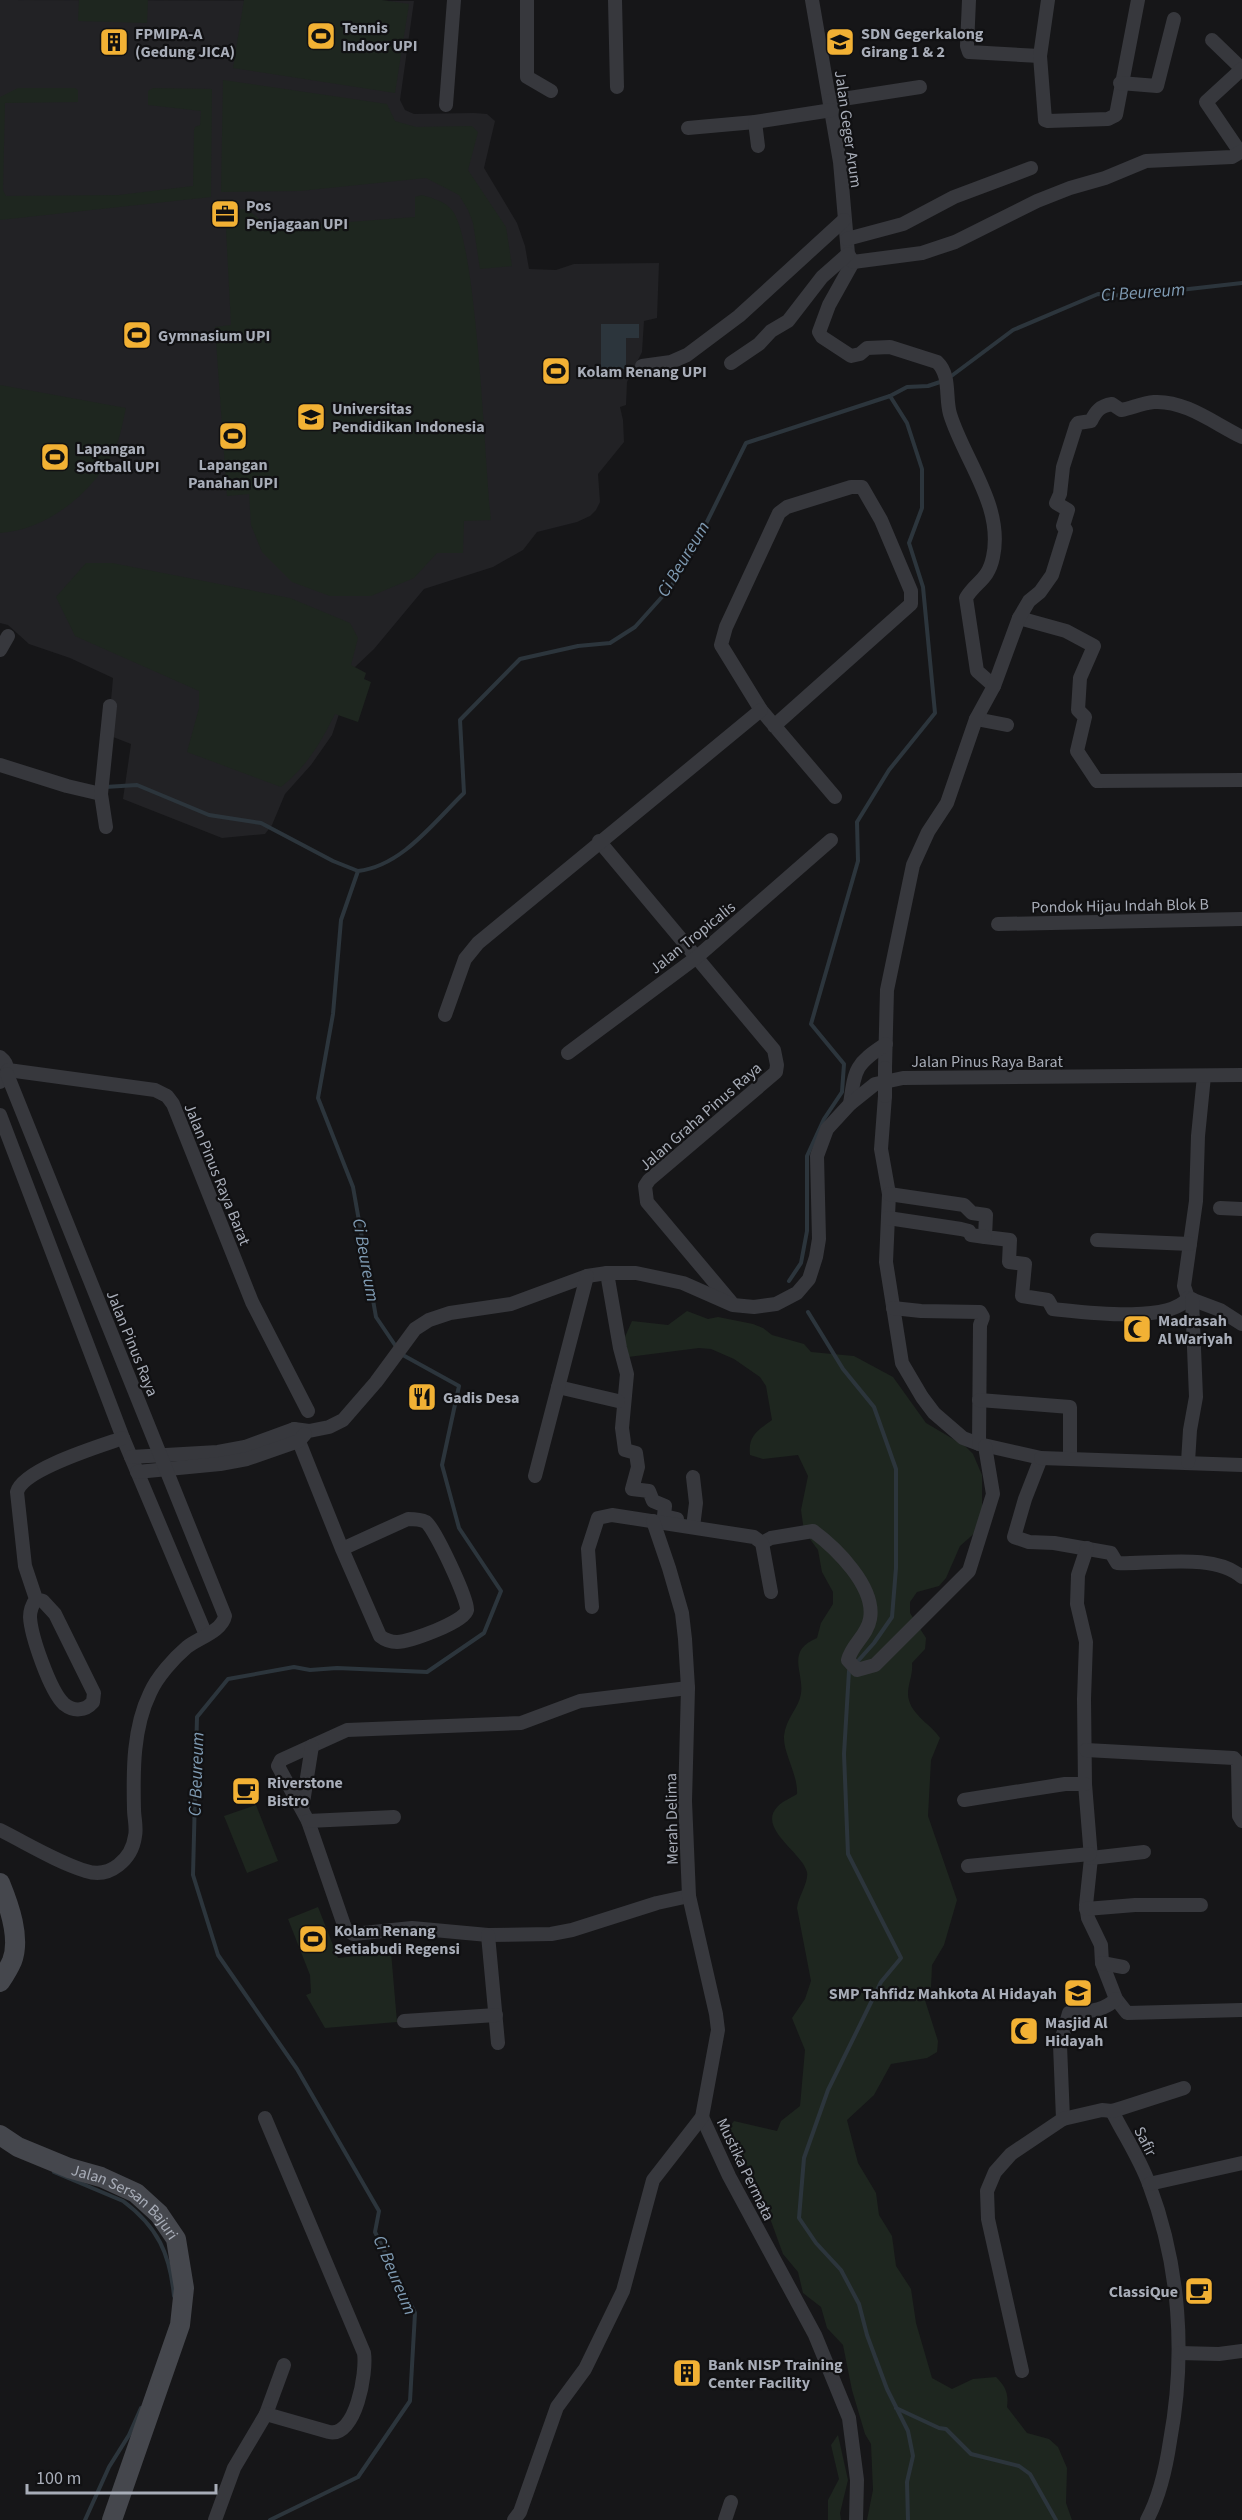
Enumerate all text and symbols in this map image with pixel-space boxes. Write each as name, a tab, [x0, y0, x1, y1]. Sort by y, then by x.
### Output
place label: Tennis Indoor UPI	[342, 17, 417, 57]
sports icon: Tennis Indoor UPI	[305, 20, 337, 52]
place label: FPMIPA-A (Gedung JICA)	[135, 23, 235, 63]
place label: SDN Gegerkalong Girang 1 & 2	[861, 23, 984, 63]
building icon: FPMIPA-A (Gedung JICA)	[98, 26, 130, 58]
school or university icon: SDN Gegerkalong Girang 1 & 2	[824, 26, 856, 58]
street label: Jalan Geger Arum	[829, 69, 867, 189]
place label: Pos Penjagaan UPI	[246, 195, 348, 235]
office icon: Pos Penjagaan UPI	[209, 198, 241, 230]
water label: Ci Beureum	[1100, 277, 1186, 308]
sports icon: Gymnasium UPI	[121, 319, 153, 351]
place label: Gymnasium UPI	[158, 325, 270, 347]
sports icon: Kolam Renang UPI	[540, 355, 572, 387]
place label: Kolam Renang UPI	[577, 361, 707, 383]
place label: Universitas Pendidikan Indonesia	[332, 398, 485, 438]
school or university icon: Universitas Pendidikan Indonesia	[295, 401, 327, 433]
sports icon: Lapangan Panahan UPI	[217, 420, 249, 452]
place label: Lapangan Softball UPI	[76, 438, 159, 478]
sports icon: Lapangan Softball UPI	[39, 441, 71, 473]
place label: Lapangan Panahan UPI	[188, 454, 278, 494]
water label: Ci Beureum	[651, 517, 716, 602]
street label: Pondok Hijau Indah Blok B	[1031, 893, 1209, 919]
street label: Jalan Tropicalis	[645, 896, 740, 979]
street label: Jalan Pinus Raya Barat	[911, 1051, 1063, 1073]
street label: Jalan Graha Pinus Raya	[635, 1057, 767, 1176]
street label: Jalan Pinus Raya Barat	[178, 1100, 256, 1249]
water label: Ci Beureum	[346, 1216, 385, 1304]
street label: Jalan Pinus Raya	[101, 1287, 163, 1400]
place label: Madrasah Al Wariyah	[1157, 1310, 1233, 1350]
mosque icon: Madrasah Al Wariyah	[1121, 1313, 1153, 1345]
restaurant icon: Gadis Desa	[406, 1381, 438, 1413]
place label: Gadis Desa	[443, 1387, 519, 1409]
water label: Ci Beureum	[183, 1731, 210, 1817]
place label: Riverstone Bistro	[267, 1772, 343, 1812]
street label: Merah Delima	[660, 1773, 684, 1865]
cafe icon: Riverstone Bistro	[230, 1775, 262, 1807]
place label: Kolam Renang Setiabudi Regensi	[334, 1920, 460, 1960]
sports icon: Kolam Renang Setiabudi Regensi	[297, 1923, 329, 1955]
school or university icon: SMP Tahfidz Mahkota Al Hidayah	[1062, 1977, 1094, 2009]
place label: SMP Tahfidz Mahkota Al Hidayah	[829, 1983, 1057, 2005]
place label: Masjid Al Hidayah	[1045, 2012, 1108, 2052]
mosque icon: Masjid Al Hidayah	[1008, 2015, 1040, 2047]
street label: Mustika Permata	[711, 2115, 779, 2224]
street label: Safir	[1128, 2123, 1162, 2161]
street label: Jalan Sersan Bajuri	[69, 2159, 183, 2244]
water label: Ci Beureum	[367, 2231, 423, 2319]
cafe icon: ClassiQue	[1183, 2275, 1215, 2307]
place label: ClassiQue	[1109, 2281, 1178, 2303]
place label: Bank NISP Training Center Facility	[708, 2354, 843, 2394]
building icon: Bank NISP Training Center Facility	[671, 2357, 703, 2389]
scale bar	[27, 2457, 216, 2495]
text: 100 m	[36, 2466, 81, 2491]

